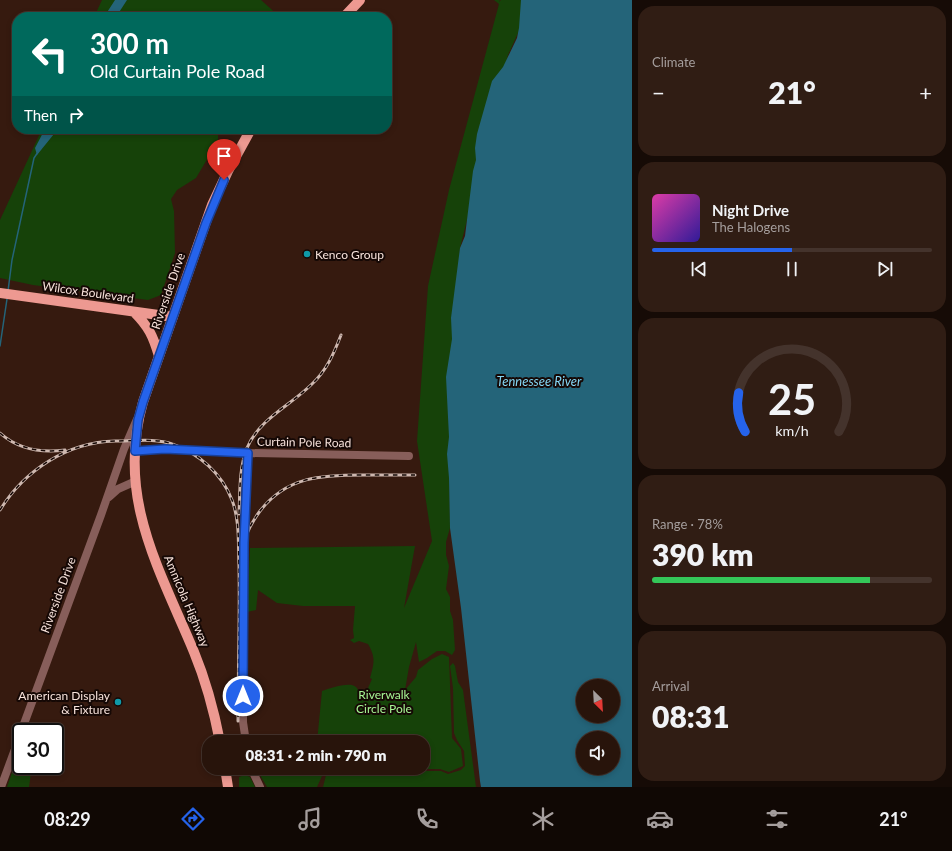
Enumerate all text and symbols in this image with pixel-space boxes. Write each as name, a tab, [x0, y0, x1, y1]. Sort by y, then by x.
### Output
text: 300 m	[90, 26, 169, 60]
icon: left	[24, 28, 76, 80]
text: Climate	[652, 54, 695, 70]
text: Old Curtain Pole Road	[90, 60, 265, 82]
text: 21°	[768, 74, 816, 110]
text: −	[652, 79, 665, 106]
text: +	[919, 79, 932, 106]
icon: right	[65, 104, 87, 126]
text: Then	[24, 106, 57, 124]
pin	[207, 139, 241, 180]
icon: arrive	[213, 145, 235, 167]
text: Night Drive	[712, 201, 789, 219]
text: The Halogens	[712, 219, 790, 235]
place label: Kenco Group	[315, 247, 384, 262]
marker: Kenco Group	[302, 249, 312, 259]
street label: Riverside Drive	[148, 251, 188, 331]
icon: previous	[688, 258, 710, 280]
icon: pause	[781, 258, 803, 280]
icon: next	[874, 258, 896, 280]
street label: Wilcox Boulevard	[41, 278, 135, 306]
water label: Tennessee River	[497, 373, 582, 389]
text: 25	[768, 373, 816, 423]
text: km/h	[775, 421, 809, 438]
street label: Curtain Pole Road	[257, 434, 351, 450]
text: Range · 78%	[652, 516, 723, 532]
text: 390 km	[652, 536, 753, 572]
street label: Amnicola Highway	[161, 553, 213, 650]
street label: Riverside Drive	[37, 555, 79, 635]
position arrow	[222, 675, 264, 717]
text: Arrival	[652, 678, 689, 694]
north arrow	[576, 679, 620, 723]
map controls	[576, 679, 620, 775]
park label: Riverwalk Circle Pole	[356, 687, 412, 716]
place label: American Display & Fixture	[18, 688, 111, 717]
marker: American Display & Fixture	[113, 697, 123, 707]
text: 08:31	[652, 698, 730, 734]
speed limit sign: 30	[12, 723, 64, 775]
button: sound	[576, 731, 620, 775]
text: 08:31 · 2 min · 790 m	[245, 746, 387, 764]
icon: directions	[179, 805, 207, 833]
icon: music	[296, 805, 324, 833]
icon: phone	[413, 805, 441, 833]
icon: climate	[529, 805, 557, 833]
icon: car	[646, 805, 674, 833]
icon: filters	[763, 805, 791, 833]
text: 08:29	[44, 808, 91, 830]
text: 21°	[879, 808, 908, 830]

